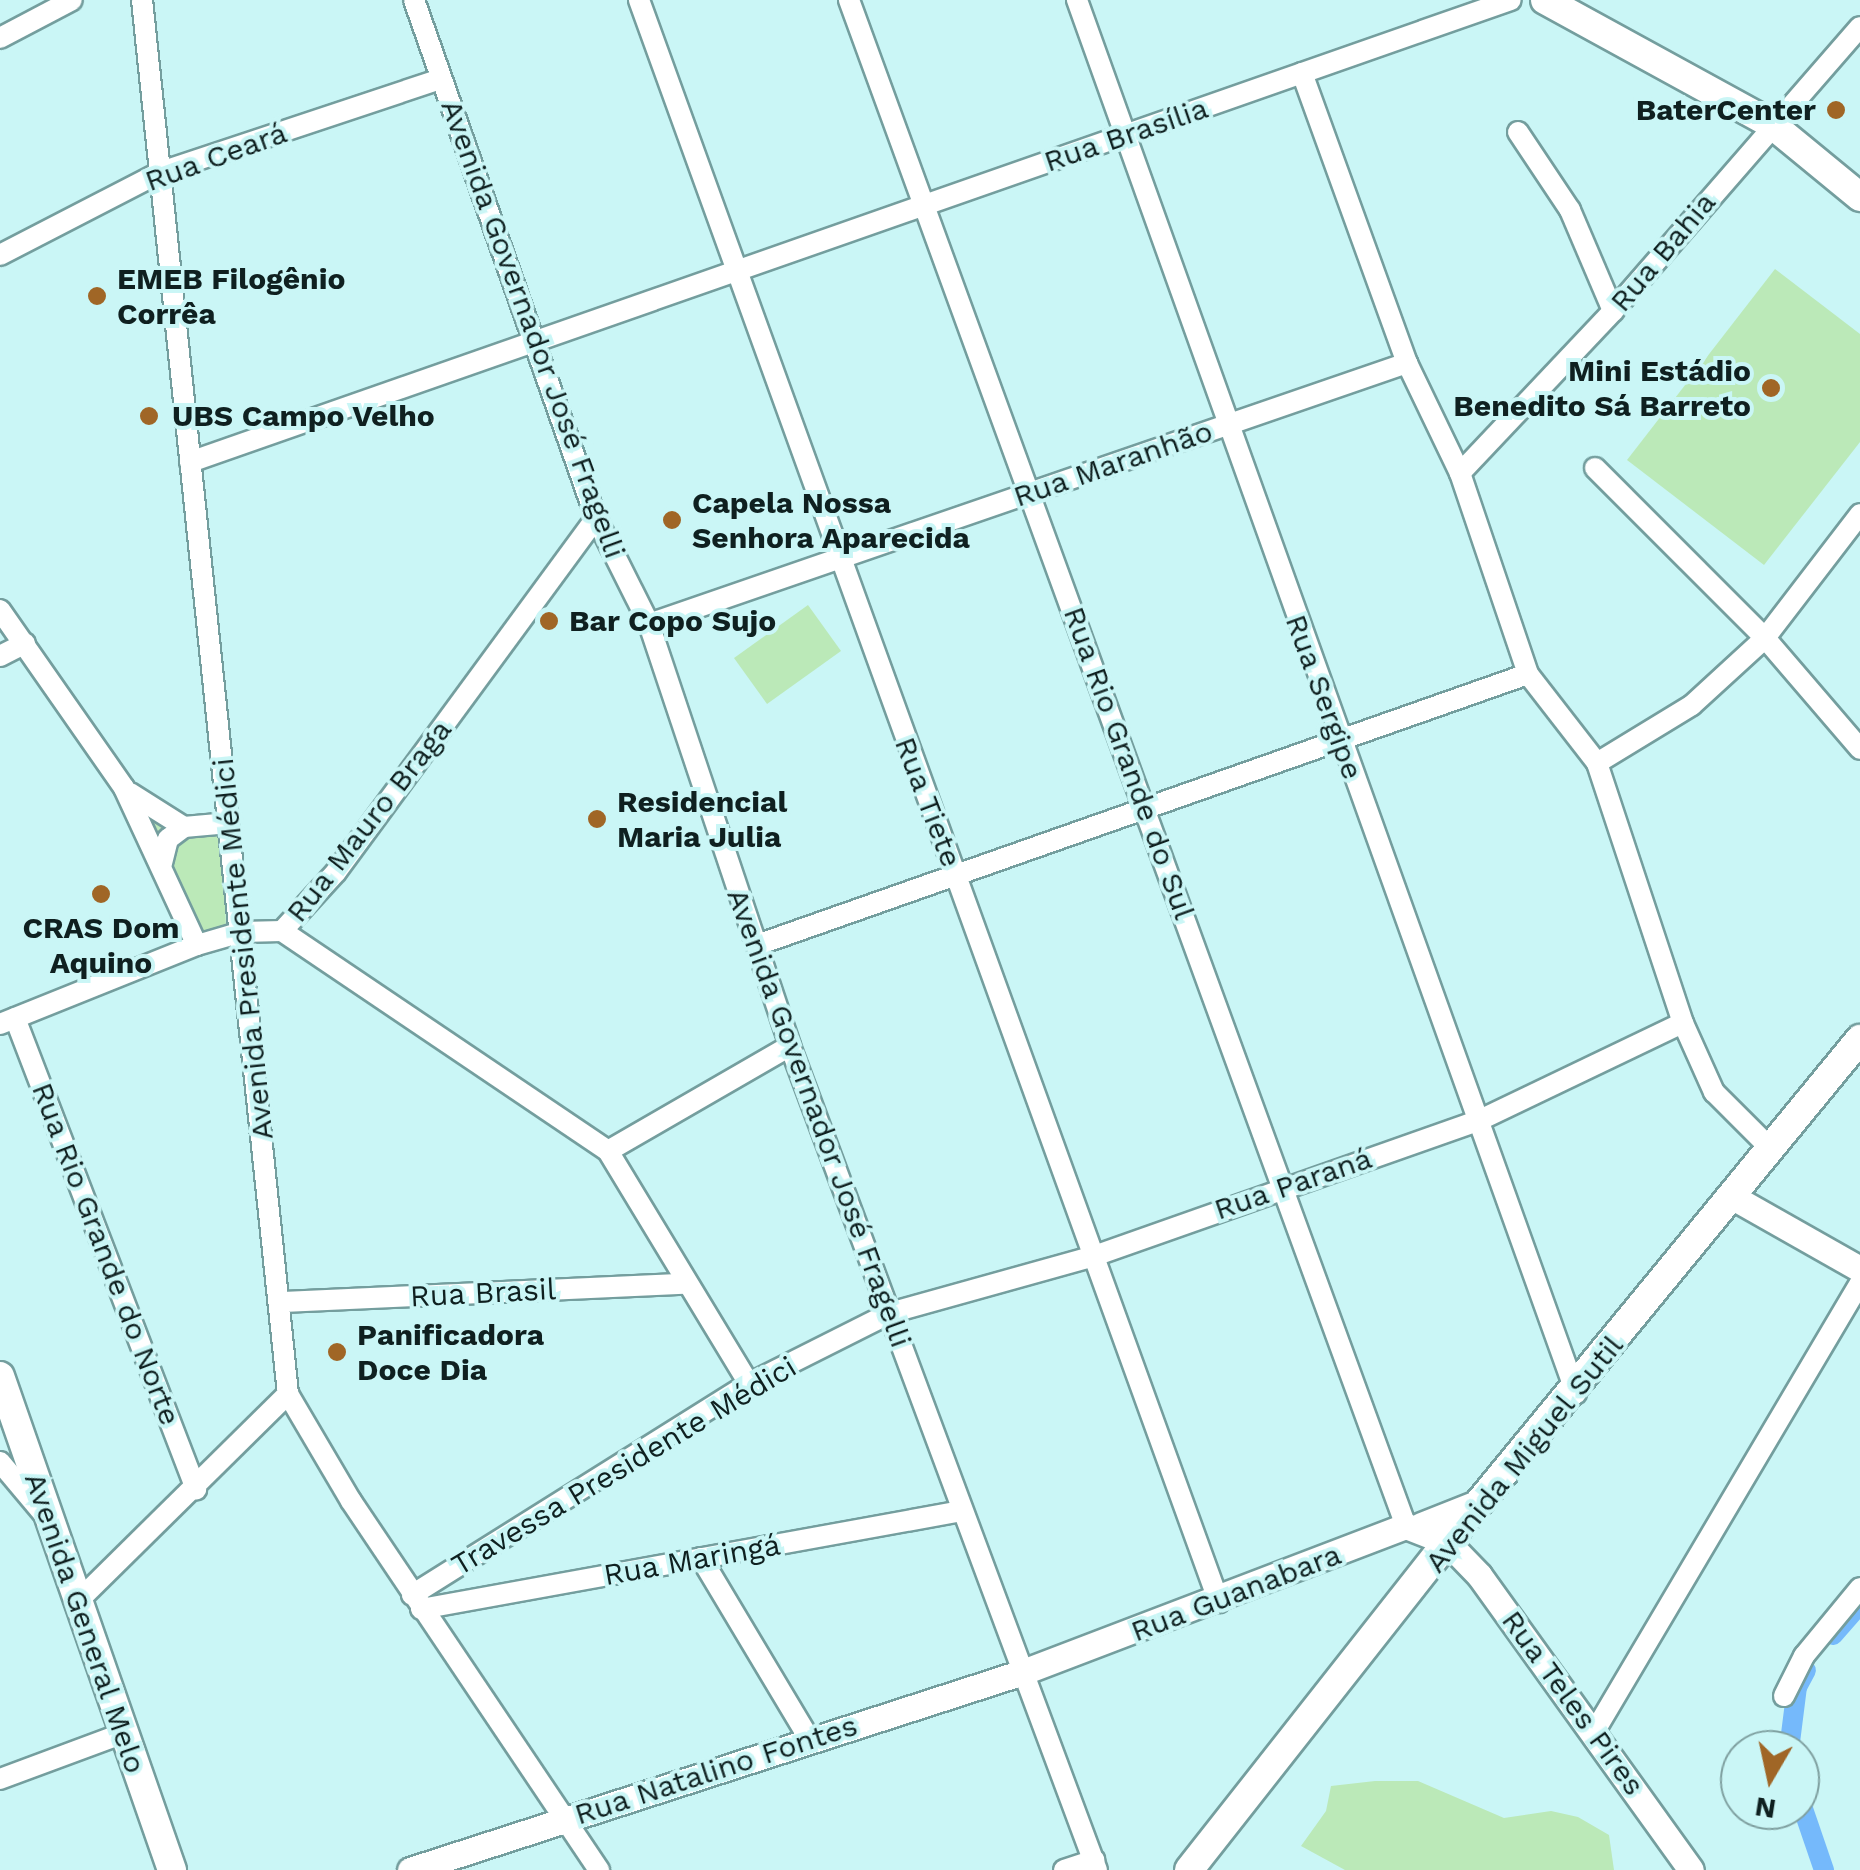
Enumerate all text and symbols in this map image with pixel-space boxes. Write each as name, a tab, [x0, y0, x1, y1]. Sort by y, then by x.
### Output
street label: Rua Brasília	[1039, 90, 1213, 180]
place label: BaterCenter	[1636, 92, 1816, 128]
street label: Avenida Governador José Fragelli	[433, 94, 633, 564]
marker: BaterCenter	[1825, 99, 1847, 121]
street label: Rua Ceará	[140, 115, 292, 199]
street label: Rua Bahia	[1602, 185, 1724, 319]
place label: EMEB Filogênio Corrêa	[117, 261, 345, 332]
marker: EMEB Filogênio Corrêa	[86, 285, 108, 307]
place label: Mini Estádio Benedito Sá Barreto	[1453, 353, 1751, 424]
marker: Mini Estádio Benedito Sá Barreto	[1760, 377, 1782, 399]
place label: UBS Campo Velho	[172, 398, 436, 434]
marker: UBS Campo Velho	[136, 403, 162, 429]
street label: Rua Maranhão	[1008, 413, 1218, 515]
place label: Capela Nossa Senhora Aparecida	[692, 485, 971, 556]
marker: Capela Nossa Senhora Aparecida	[661, 509, 683, 531]
street label: Rua Rio Grande do Sul	[1056, 602, 1202, 924]
place label: Bar Copo Sujo	[569, 603, 777, 639]
street label: Rua Sergipe	[1277, 609, 1371, 785]
marker: Bar Copo Sujo	[538, 610, 560, 632]
street label: Rua Mauro Braga	[279, 712, 459, 930]
street label: Rua Tiete	[887, 731, 969, 873]
street label: Avenida Presidente Médici	[205, 756, 281, 1142]
place label: Residencial Maria Julia	[617, 784, 787, 854]
marker: Residencial Maria Julia	[586, 808, 608, 830]
marker: CRAS Dom Aquino	[90, 883, 112, 905]
street label: Avenida Governador José Fragelli	[719, 883, 919, 1353]
place label: CRAS Dom Aquino	[23, 910, 179, 980]
street label: Rua Rio Grande do Norte	[24, 1077, 188, 1431]
street label: Rua Paraná	[1209, 1140, 1377, 1228]
street label: Rua Brasil	[409, 1271, 557, 1315]
place label: Panificadora Doce Dia	[357, 1317, 544, 1388]
street label: Avenida Miguel Sutil	[1417, 1327, 1631, 1581]
marker: Panificadora Doce Dia	[326, 1341, 348, 1363]
street label: Travessa Presidente Médici	[445, 1349, 803, 1583]
street label: Avenida General Melo	[16, 1467, 154, 1779]
street label: Rua Maringá	[600, 1527, 784, 1593]
street label: Rua Guanabara	[1126, 1536, 1346, 1650]
street label: Rua Teles Pires	[1493, 1603, 1653, 1803]
street label: Rua Natalino Fontes	[570, 1707, 862, 1833]
north arrow	[1720, 1730, 1820, 1830]
text: N	[1753, 1790, 1778, 1826]

